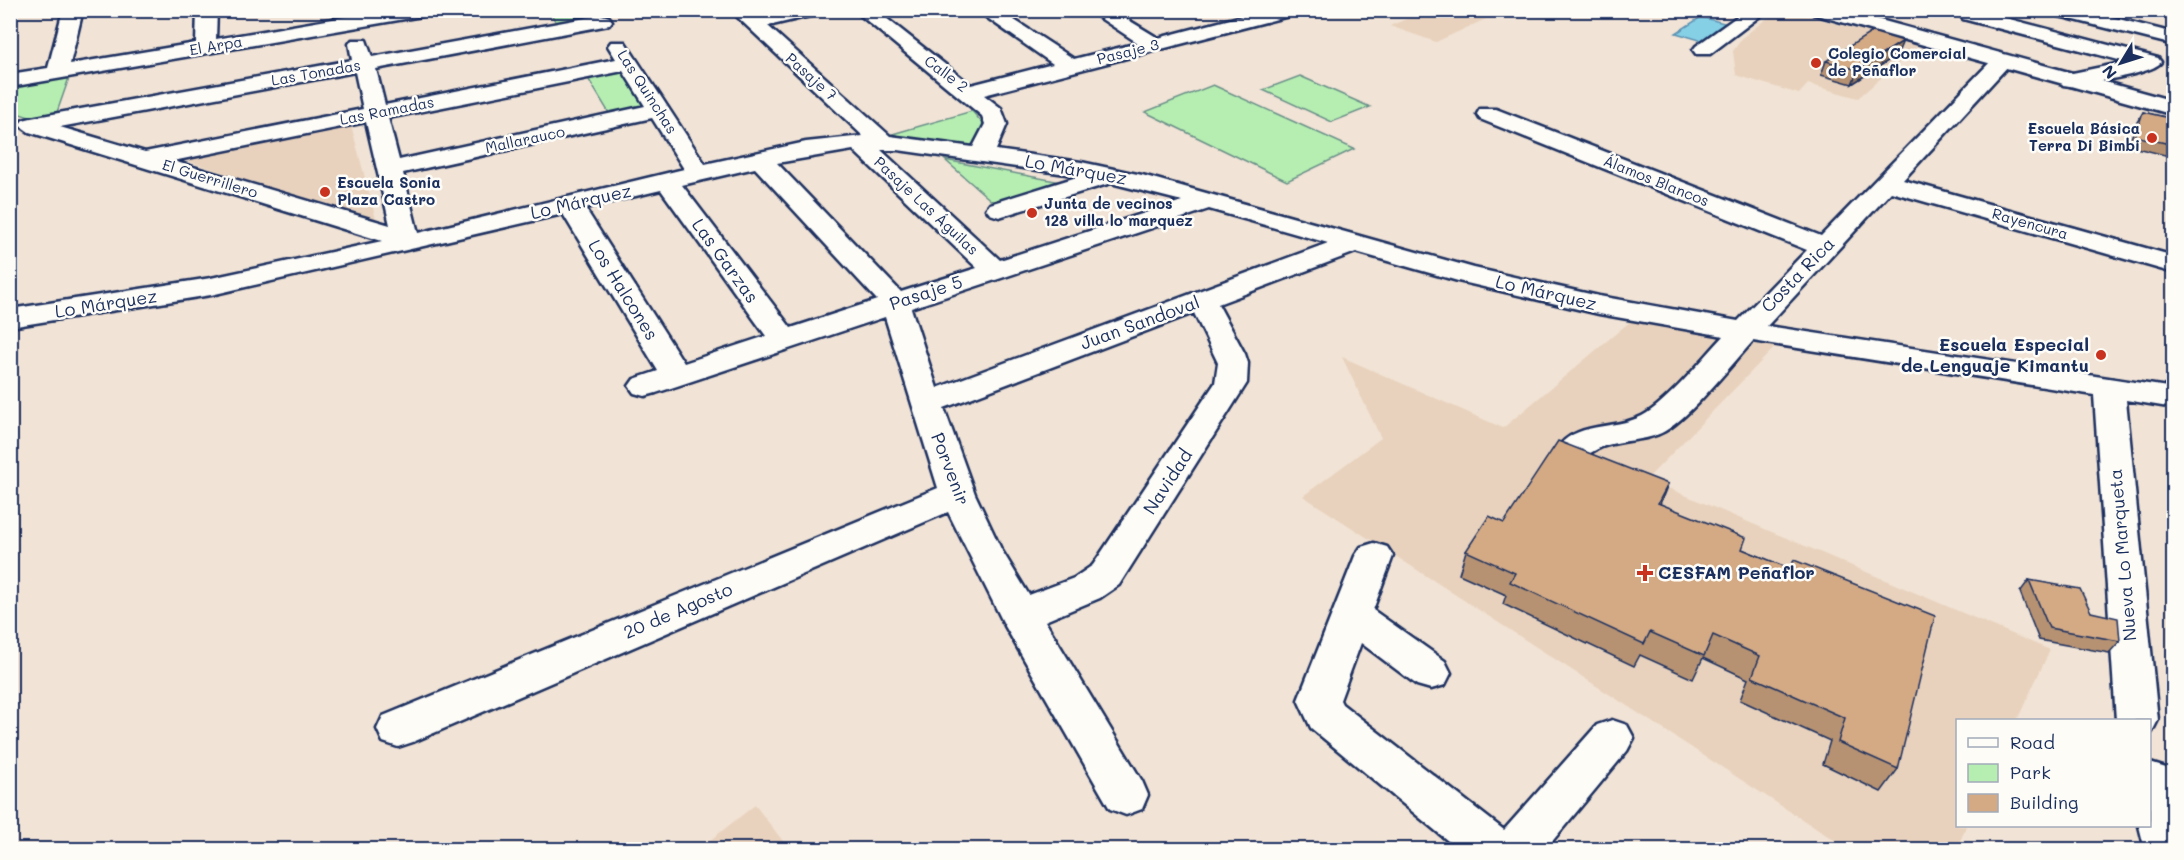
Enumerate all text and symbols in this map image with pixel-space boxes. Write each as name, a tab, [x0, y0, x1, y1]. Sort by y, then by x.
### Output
street label: El Arpa	[188, 31, 244, 60]
north arrow	[2091, 33, 2151, 93]
street label: Pasaje 3	[1095, 34, 1161, 68]
place label: Colegio Comercial de Peñaflor	[1828, 43, 1966, 80]
street label: Las Quinchas	[613, 46, 682, 137]
street label: Pasaje 7	[782, 48, 842, 105]
street label: Calle 2	[921, 50, 973, 96]
street label: Las Tonadas	[270, 54, 362, 90]
marker: Colegio Comercial de Peñaflor	[1809, 56, 1823, 70]
text: N	[2097, 61, 2121, 84]
street label: Las Ramadas	[338, 91, 436, 129]
place label: Escuela Básica Terra Di Bimbi	[2028, 118, 2140, 155]
street label: Mallarauco	[483, 121, 567, 157]
marker: Escuela Básica Terra Di Bimbi	[2145, 131, 2159, 145]
street label: Lo Márquez	[1023, 148, 1129, 190]
street label: Álamos Blancos	[1601, 150, 1712, 210]
street label: Pasaje Las Águilas	[870, 152, 983, 259]
street label: El Guerrillero	[160, 154, 260, 202]
place label: Escuela Sonia Plaza Castro	[337, 172, 441, 209]
street label: Lo Márquez	[528, 178, 634, 224]
marker: Escuela Sonia Plaza Castro	[318, 185, 332, 199]
place label: Junta de vecinos 128 villa lo marquez	[1044, 193, 1193, 230]
street label: Rayencura	[1990, 203, 2071, 243]
marker: Junta de vecinos 128 villa lo marquez	[1025, 206, 1039, 220]
street label: Las Garzas	[687, 213, 765, 307]
street label: Costa Rica	[1755, 231, 1839, 317]
street label: Los Halcones	[583, 235, 664, 344]
street label: Pasaje 5	[886, 269, 965, 315]
street label: Lo Márquez	[1493, 269, 1599, 315]
street label: Lo Márquez	[53, 283, 159, 323]
street label: Juan Sandoval	[1077, 289, 1203, 355]
place label: Escuela Especial de Lenguaje Kimantu	[1901, 332, 2089, 377]
marker: Escuela Especial de Lenguaje Kimantu	[2094, 348, 2108, 362]
street label: Porvenir	[926, 429, 976, 508]
street label: Navidad	[1137, 444, 1197, 519]
street label: Nueva Lo Marqueta	[2103, 468, 2141, 642]
place label: CESFAM Peñaflor	[1658, 560, 1815, 584]
marker: CESFAM Peñaflor	[1636, 564, 1654, 582]
street label: 20 de Agosto	[619, 576, 736, 644]
legend	[1956, 719, 2151, 827]
text: Road	[2010, 730, 2055, 754]
text: Park	[2010, 760, 2051, 784]
text: Building	[2010, 790, 2078, 814]

